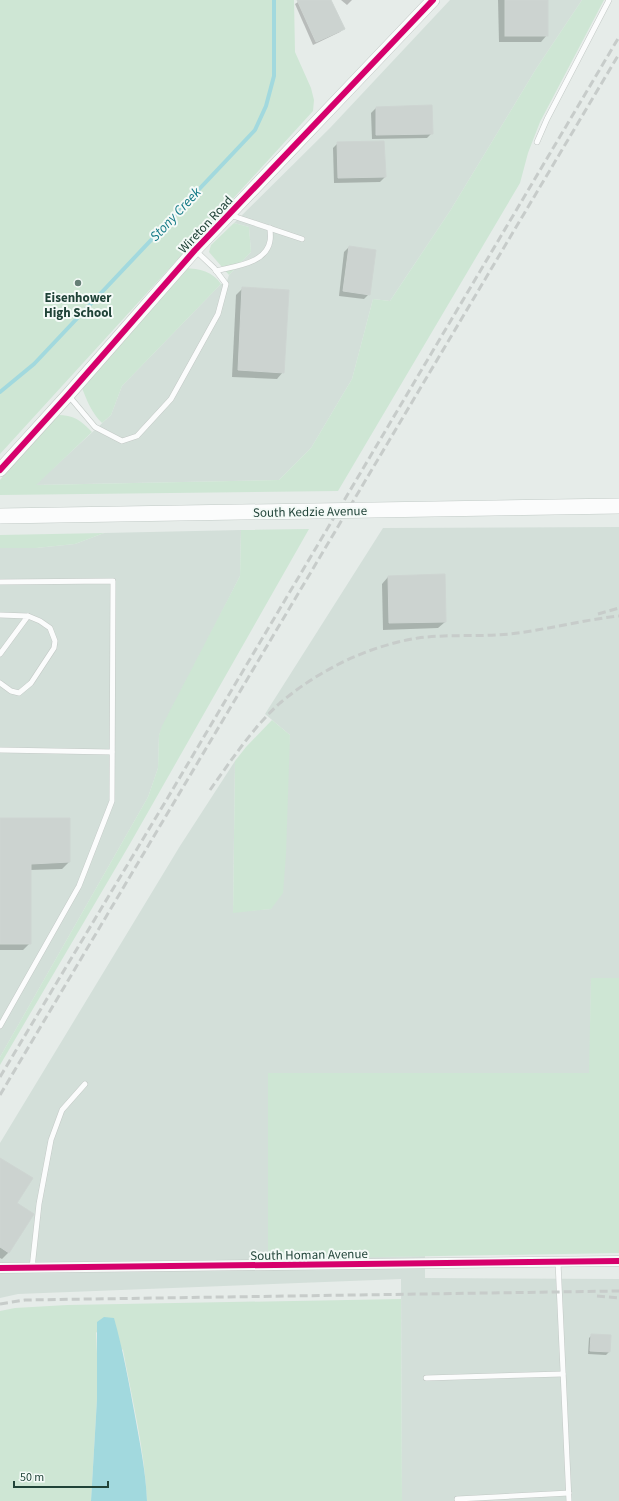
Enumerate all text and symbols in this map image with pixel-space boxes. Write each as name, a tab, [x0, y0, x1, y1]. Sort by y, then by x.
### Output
water label: Stony Creek	[145, 183, 206, 246]
street label: Wireton Road	[174, 192, 237, 258]
marker: Eisenhower High School	[73, 278, 83, 288]
place label: Eisenhower High School	[44, 289, 112, 322]
street label: South Kedzie Avenue	[253, 502, 367, 522]
street label: South Homan Avenue	[250, 1245, 368, 1265]
scale bar	[14, 1463, 108, 1489]
text: 50 m	[20, 1469, 44, 1486]

